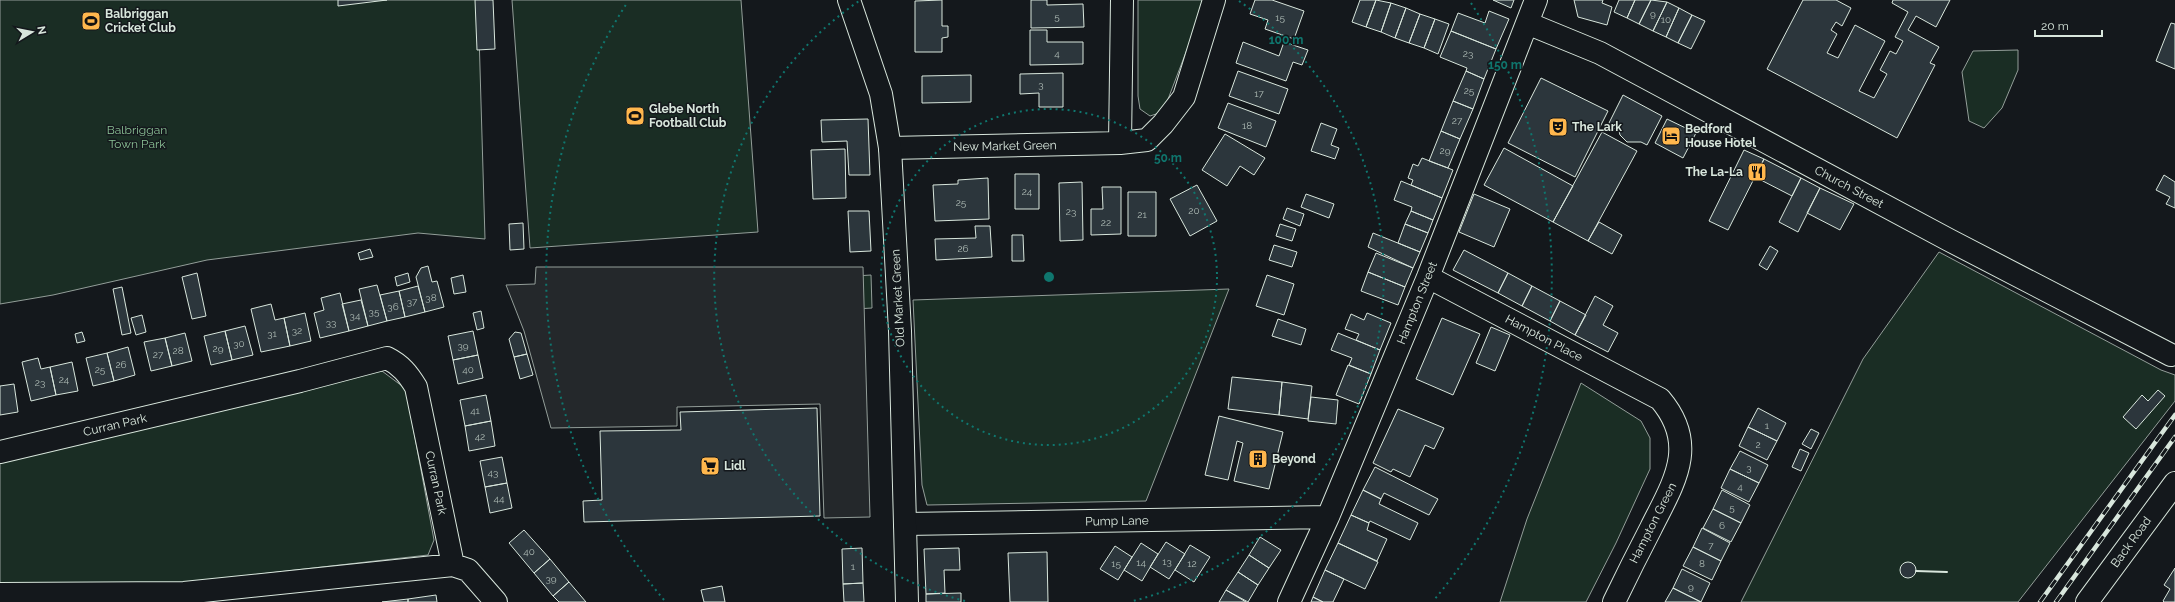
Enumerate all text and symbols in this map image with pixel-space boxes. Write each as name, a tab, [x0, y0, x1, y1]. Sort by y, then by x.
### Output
place label: Balbriggan Cricket Club	[105, 7, 176, 35]
house number: 9	[1650, 8, 1656, 19]
sports icon: Balbriggan Cricket Club	[80, 10, 102, 32]
house number: 5	[1054, 11, 1060, 22]
north arrow	[12, 12, 52, 52]
house number: 15	[1275, 12, 1285, 23]
scale bar	[2035, 12, 2102, 38]
house number: 10	[1661, 14, 1671, 25]
text: 20 m	[2041, 19, 2069, 33]
text: N	[34, 25, 48, 36]
text: 100 m	[1269, 33, 1303, 47]
house number: 4	[1054, 48, 1060, 59]
house number: 23	[1463, 48, 1473, 59]
text: 150 m	[1488, 58, 1522, 72]
house number: 3	[1038, 79, 1044, 90]
house number: 25	[1464, 85, 1475, 96]
house number: 17	[1254, 88, 1264, 99]
place label: Glebe North Football Club	[649, 102, 727, 130]
sports icon: Glebe North Football Club	[624, 105, 646, 127]
house number: 27	[1452, 115, 1463, 126]
theatre icon: The Lark	[1547, 116, 1569, 138]
house number: 18	[1242, 120, 1252, 131]
place label: The Lark	[1572, 120, 1622, 134]
place label: Bedford House Hotel	[1685, 122, 1756, 150]
park label: Balbriggan Town Park	[107, 123, 167, 151]
hotel icon: Bedford House Hotel	[1660, 125, 1682, 147]
street label: New Market Green	[953, 138, 1057, 154]
house number: 29	[1439, 145, 1451, 156]
text: 50 m	[1154, 151, 1182, 165]
restaurant icon: The La-La	[1746, 161, 1768, 183]
street label: Church Street	[1812, 163, 1886, 211]
place label: The La-La	[1685, 165, 1743, 179]
house number: 24	[1022, 186, 1033, 197]
house number: 25	[956, 197, 967, 208]
house number: 20	[1188, 205, 1200, 216]
house number: 23	[1066, 206, 1076, 217]
house number: 21	[1137, 209, 1147, 220]
house number: 22	[1101, 217, 1111, 228]
house number: 26	[957, 243, 969, 254]
street label: Old Market Green	[888, 249, 908, 347]
street label: Hampton Street	[1394, 260, 1440, 346]
centre of rings	[1042, 270, 1056, 284]
house number: 38	[425, 292, 437, 303]
house number: 37	[407, 296, 418, 307]
house number: 36	[387, 301, 399, 312]
house number: 35	[369, 306, 380, 317]
house number: 34	[350, 310, 361, 321]
street label: Hampton Place	[1503, 312, 1585, 364]
house number: 33	[326, 317, 336, 328]
house number: 32	[292, 325, 302, 336]
house number: 31	[267, 328, 278, 339]
house number: 30	[233, 338, 245, 349]
house number: 39	[457, 340, 469, 351]
house number: 29	[212, 343, 224, 354]
house number: 28	[172, 345, 184, 356]
house number: 27	[153, 349, 164, 360]
house number: 26	[115, 359, 127, 370]
house number: 25	[95, 364, 106, 375]
house number: 40	[462, 364, 474, 375]
house number: 24	[59, 374, 70, 385]
house number: 23	[35, 377, 45, 388]
house number: 41	[470, 405, 481, 416]
street label: Curran Park	[82, 411, 149, 439]
house number: 1	[1765, 420, 1770, 431]
house number: 42	[475, 431, 485, 442]
house number: 2	[1755, 439, 1761, 450]
building icon: Beyond	[1247, 448, 1269, 470]
street label: Curran Park	[422, 450, 450, 517]
place label: Beyond	[1272, 452, 1316, 466]
supermarket icon: Lidl	[699, 455, 721, 477]
place label: Lidl	[724, 459, 746, 473]
house number: 3	[1746, 462, 1752, 473]
house number: 43	[488, 467, 498, 478]
street label: Hampton Green	[1627, 480, 1679, 566]
house number: 4	[1737, 481, 1743, 492]
house number: 44	[494, 493, 505, 504]
house number: 5	[1729, 502, 1735, 513]
street label: Pump Lane	[1085, 513, 1149, 529]
street label: Back Road	[2108, 514, 2154, 570]
house number: 6	[1719, 520, 1725, 531]
house number: 7	[1708, 540, 1714, 551]
house number: 40	[523, 546, 535, 557]
house number: 13	[1162, 556, 1172, 567]
house number: 14	[1136, 557, 1146, 568]
house number: 15	[1111, 558, 1121, 569]
house number: 12	[1187, 558, 1197, 569]
house number: 8	[1699, 558, 1705, 569]
house number: 1	[851, 561, 856, 572]
house number: 39	[545, 573, 557, 584]
house number: 9	[1688, 581, 1694, 592]

